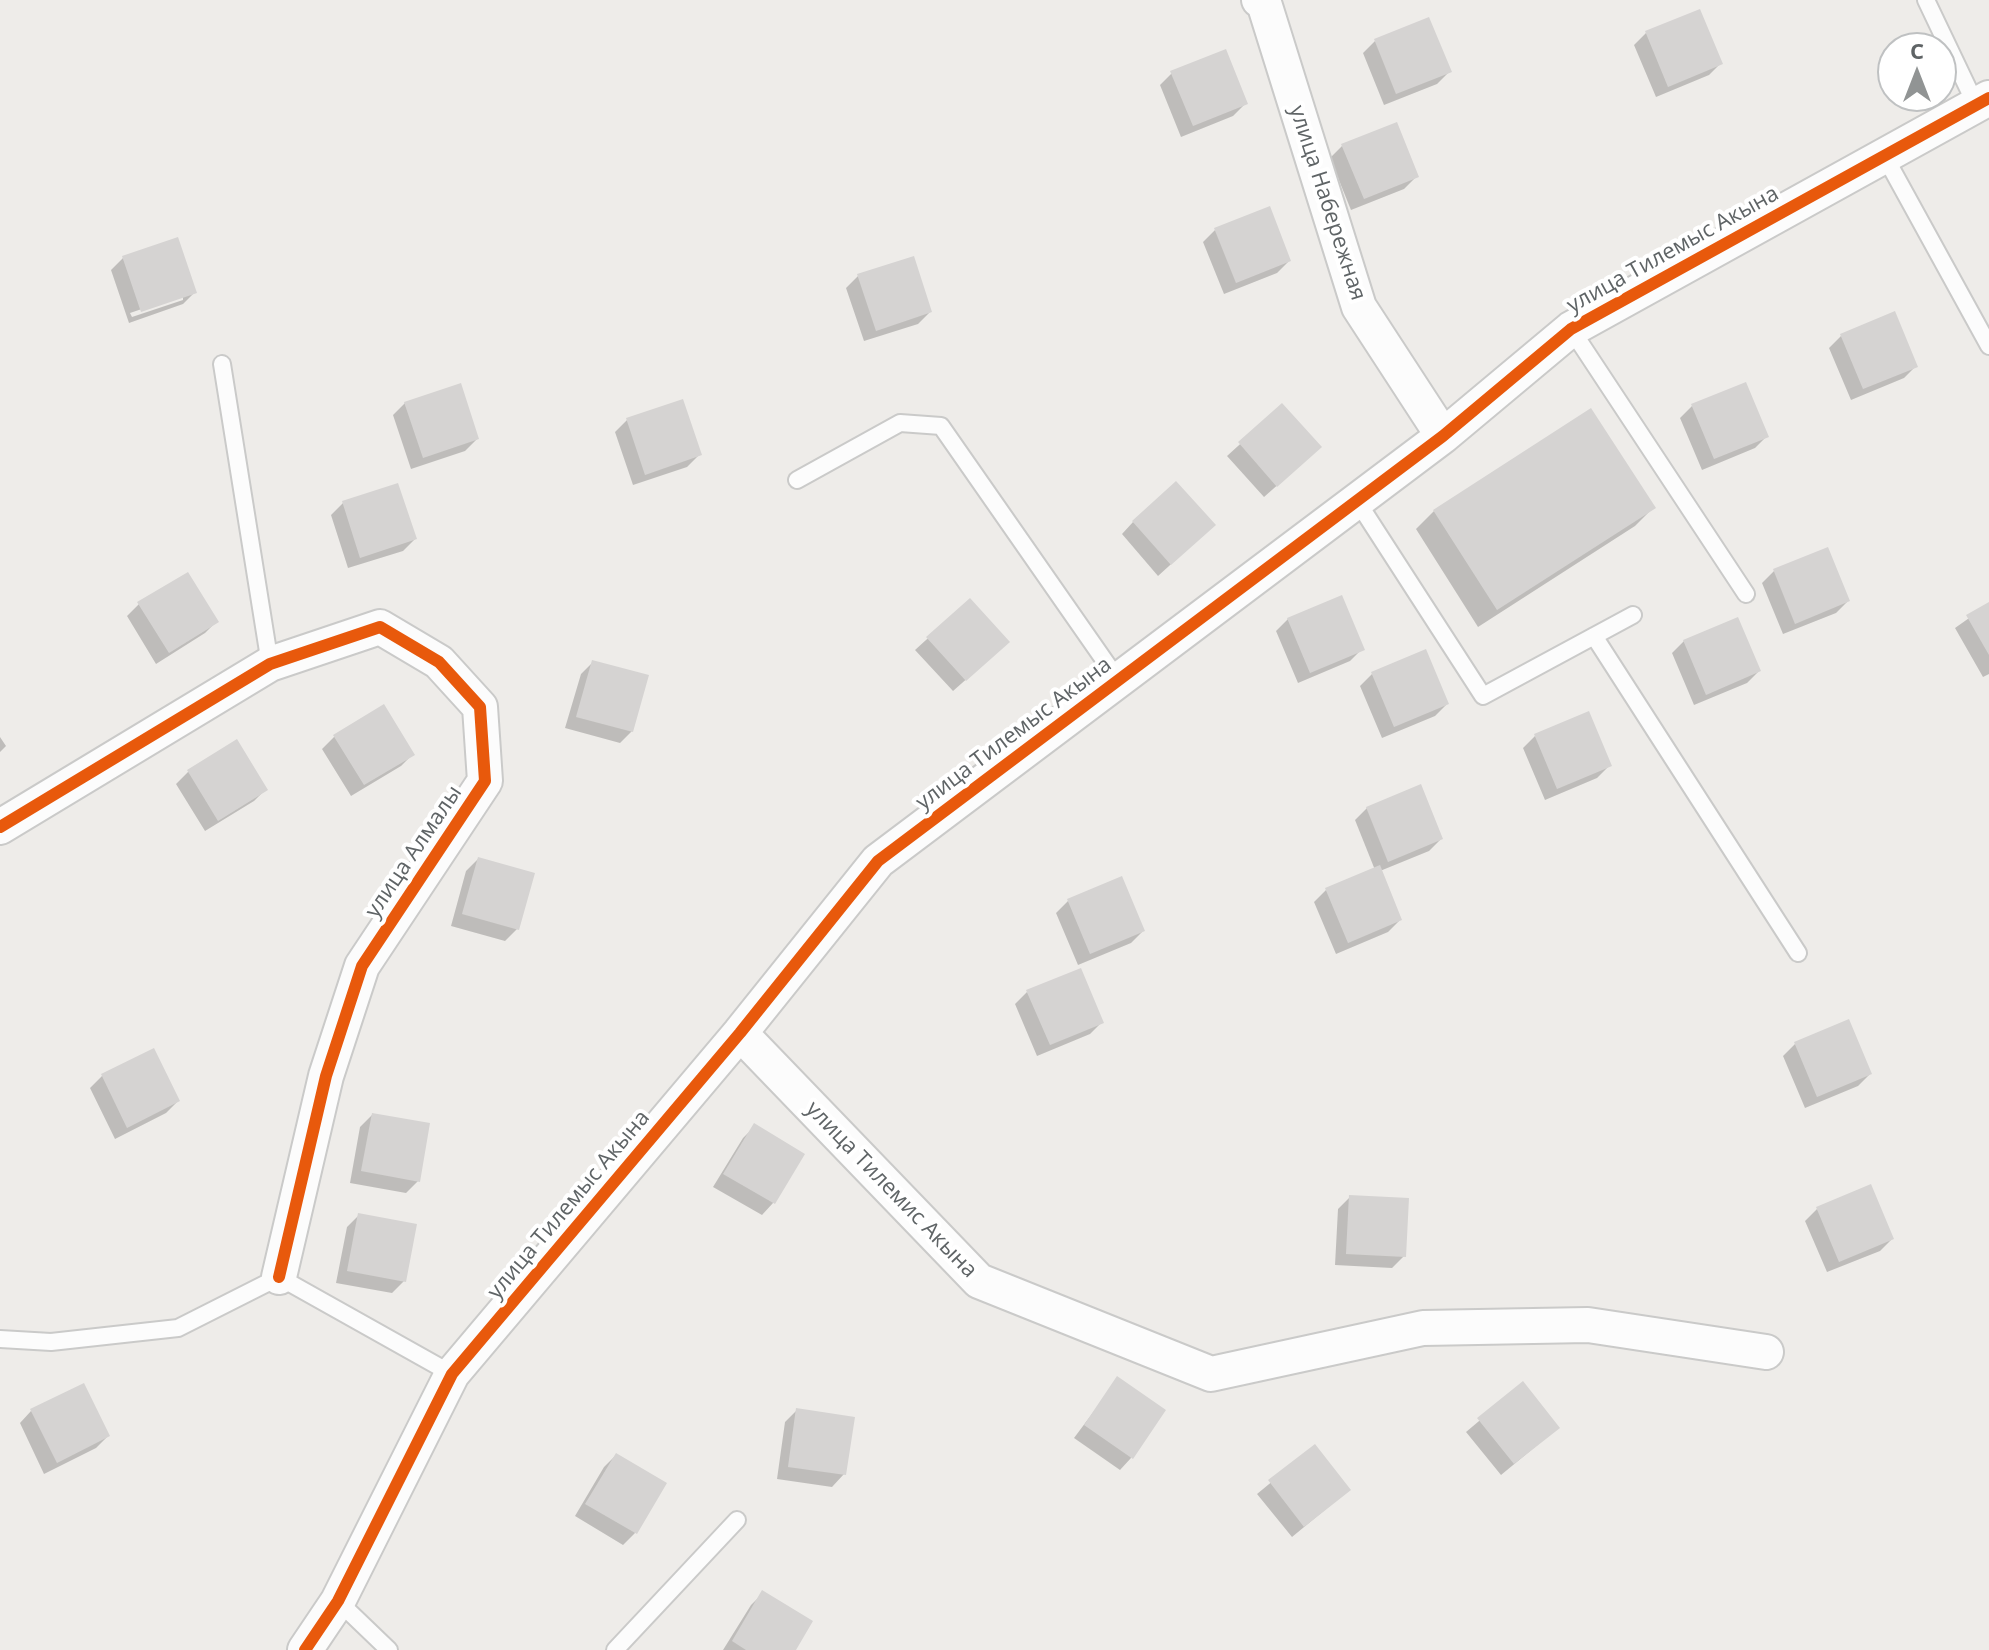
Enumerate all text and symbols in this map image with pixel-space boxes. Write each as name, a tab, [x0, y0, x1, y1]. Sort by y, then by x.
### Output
north arrow	[1877, 32, 1957, 112]
text: С	[1910, 35, 1924, 65]
street label: улица Набережная	[1283, 102, 1371, 304]
street label: улица Тилемыс Акына	[1563, 181, 1783, 319]
street label: улица Тилемыс Акына	[911, 652, 1117, 816]
street label: улица Алмалы	[360, 781, 468, 923]
street label: улица Тилемис Акына	[800, 1096, 982, 1284]
street label: улица Тилемыс Акына	[482, 1105, 656, 1305]

